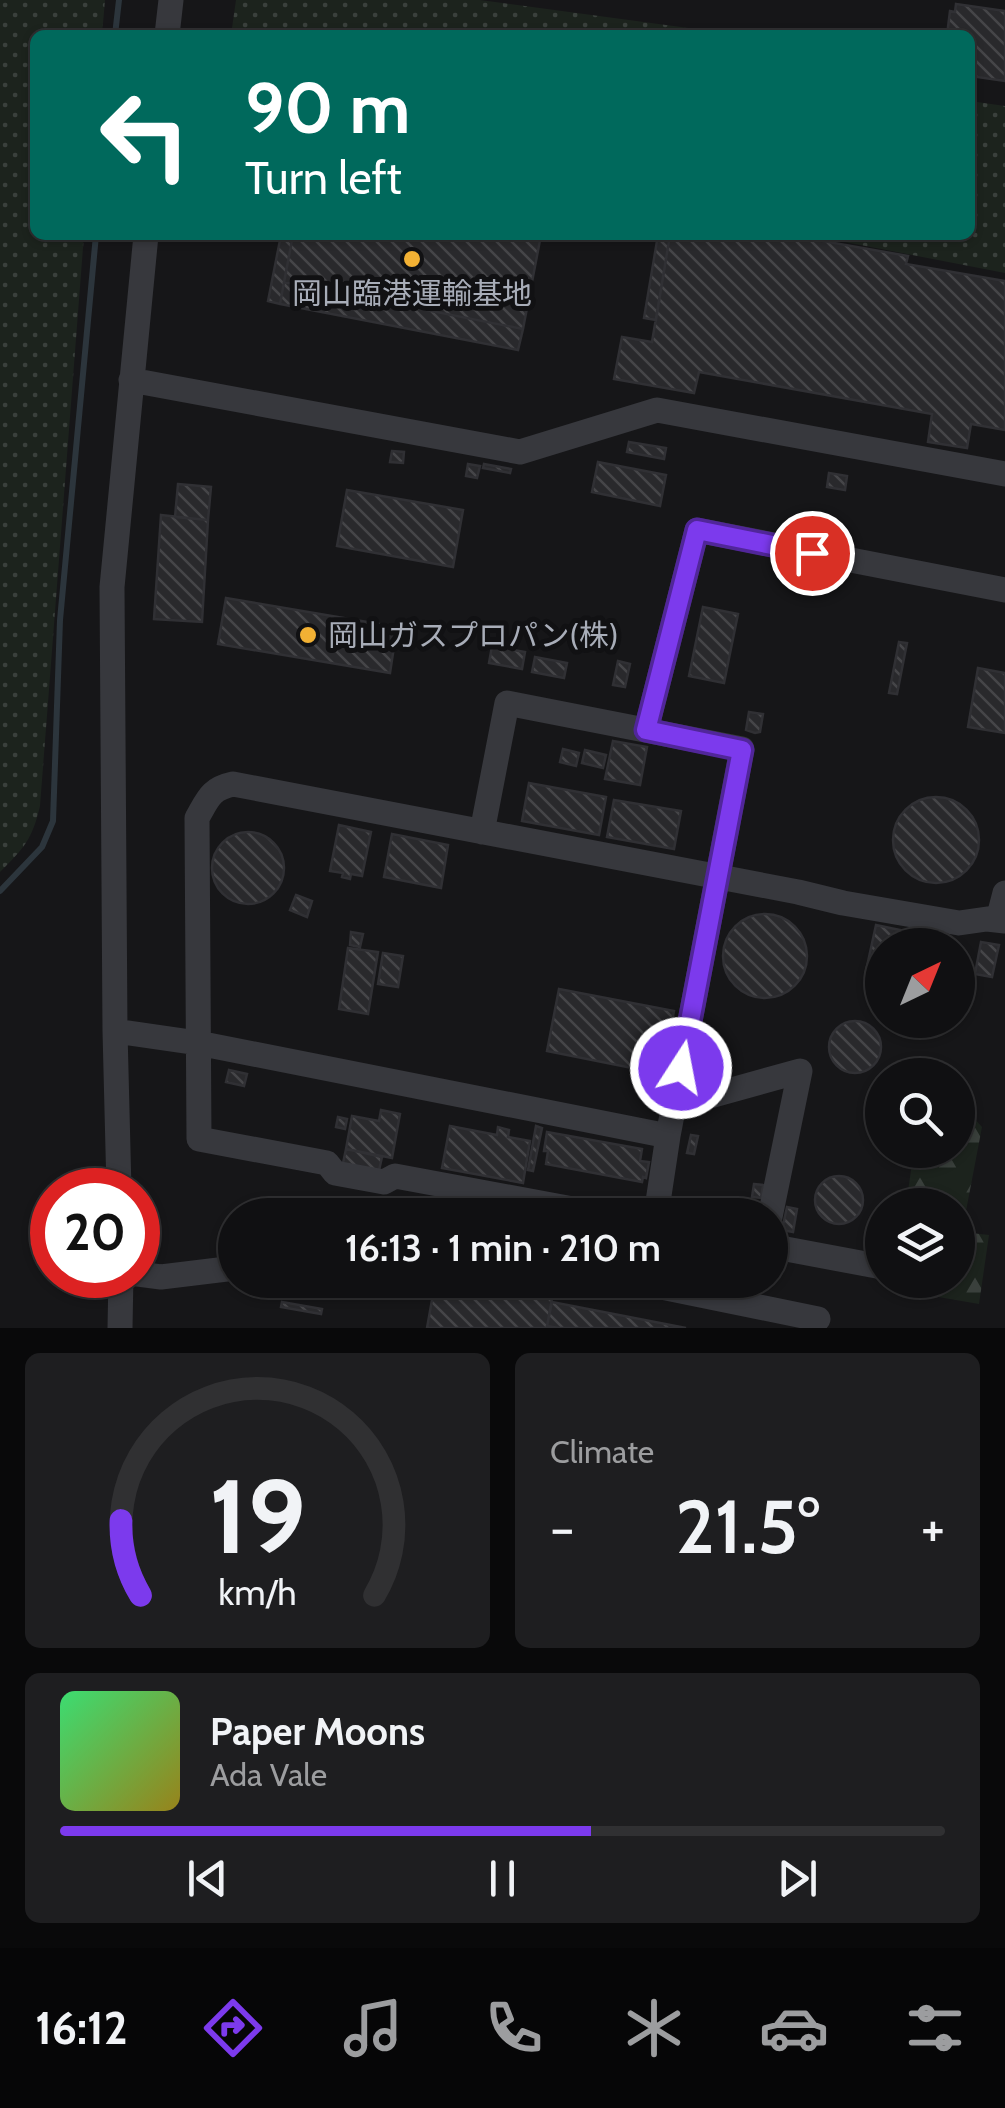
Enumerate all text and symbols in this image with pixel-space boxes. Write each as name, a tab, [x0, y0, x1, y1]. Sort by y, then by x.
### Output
text: 90 m	[245, 65, 410, 151]
icon: left	[80, 70, 210, 200]
text: Turn left	[245, 151, 402, 205]
marker: 岡山臨港運輸基地	[401, 248, 423, 270]
place label: 岡山臨港運輸基地	[292, 275, 532, 312]
pin	[770, 511, 855, 596]
icon: arrive	[785, 526, 840, 581]
place label: 岡山ガスプロパン(株)	[328, 617, 618, 654]
marker: 岡山ガスプロパン(株)	[297, 624, 319, 646]
north arrow	[865, 928, 975, 1038]
map controls	[865, 928, 975, 1298]
position arrow	[629, 1016, 733, 1120]
button: search	[865, 1058, 975, 1168]
speed limit sign: 20	[30, 1168, 160, 1298]
button: layers	[865, 1188, 975, 1298]
text: 16:13 · 1 min · 210 m	[345, 1224, 661, 1271]
text: Climate	[550, 1432, 654, 1471]
text: 19	[209, 1453, 306, 1579]
text: 21.5°	[675, 1481, 820, 1572]
text: −	[550, 1494, 574, 1561]
text: +	[921, 1494, 945, 1561]
text: km/h	[218, 1571, 297, 1614]
text: Paper Moons	[210, 1708, 425, 1755]
text: Ada Vale	[210, 1755, 327, 1794]
icon: previous	[180, 1851, 235, 1906]
icon: pause	[475, 1851, 530, 1906]
icon: next	[770, 1851, 825, 1906]
icon: directions	[198, 1993, 268, 2063]
icon: music	[338, 1993, 408, 2063]
icon: phone	[479, 1993, 549, 2063]
icon: climate	[619, 1993, 689, 2063]
icon: car	[759, 1993, 829, 2063]
icon: filters	[900, 1993, 970, 2063]
text: 16:12	[35, 2001, 127, 2055]

